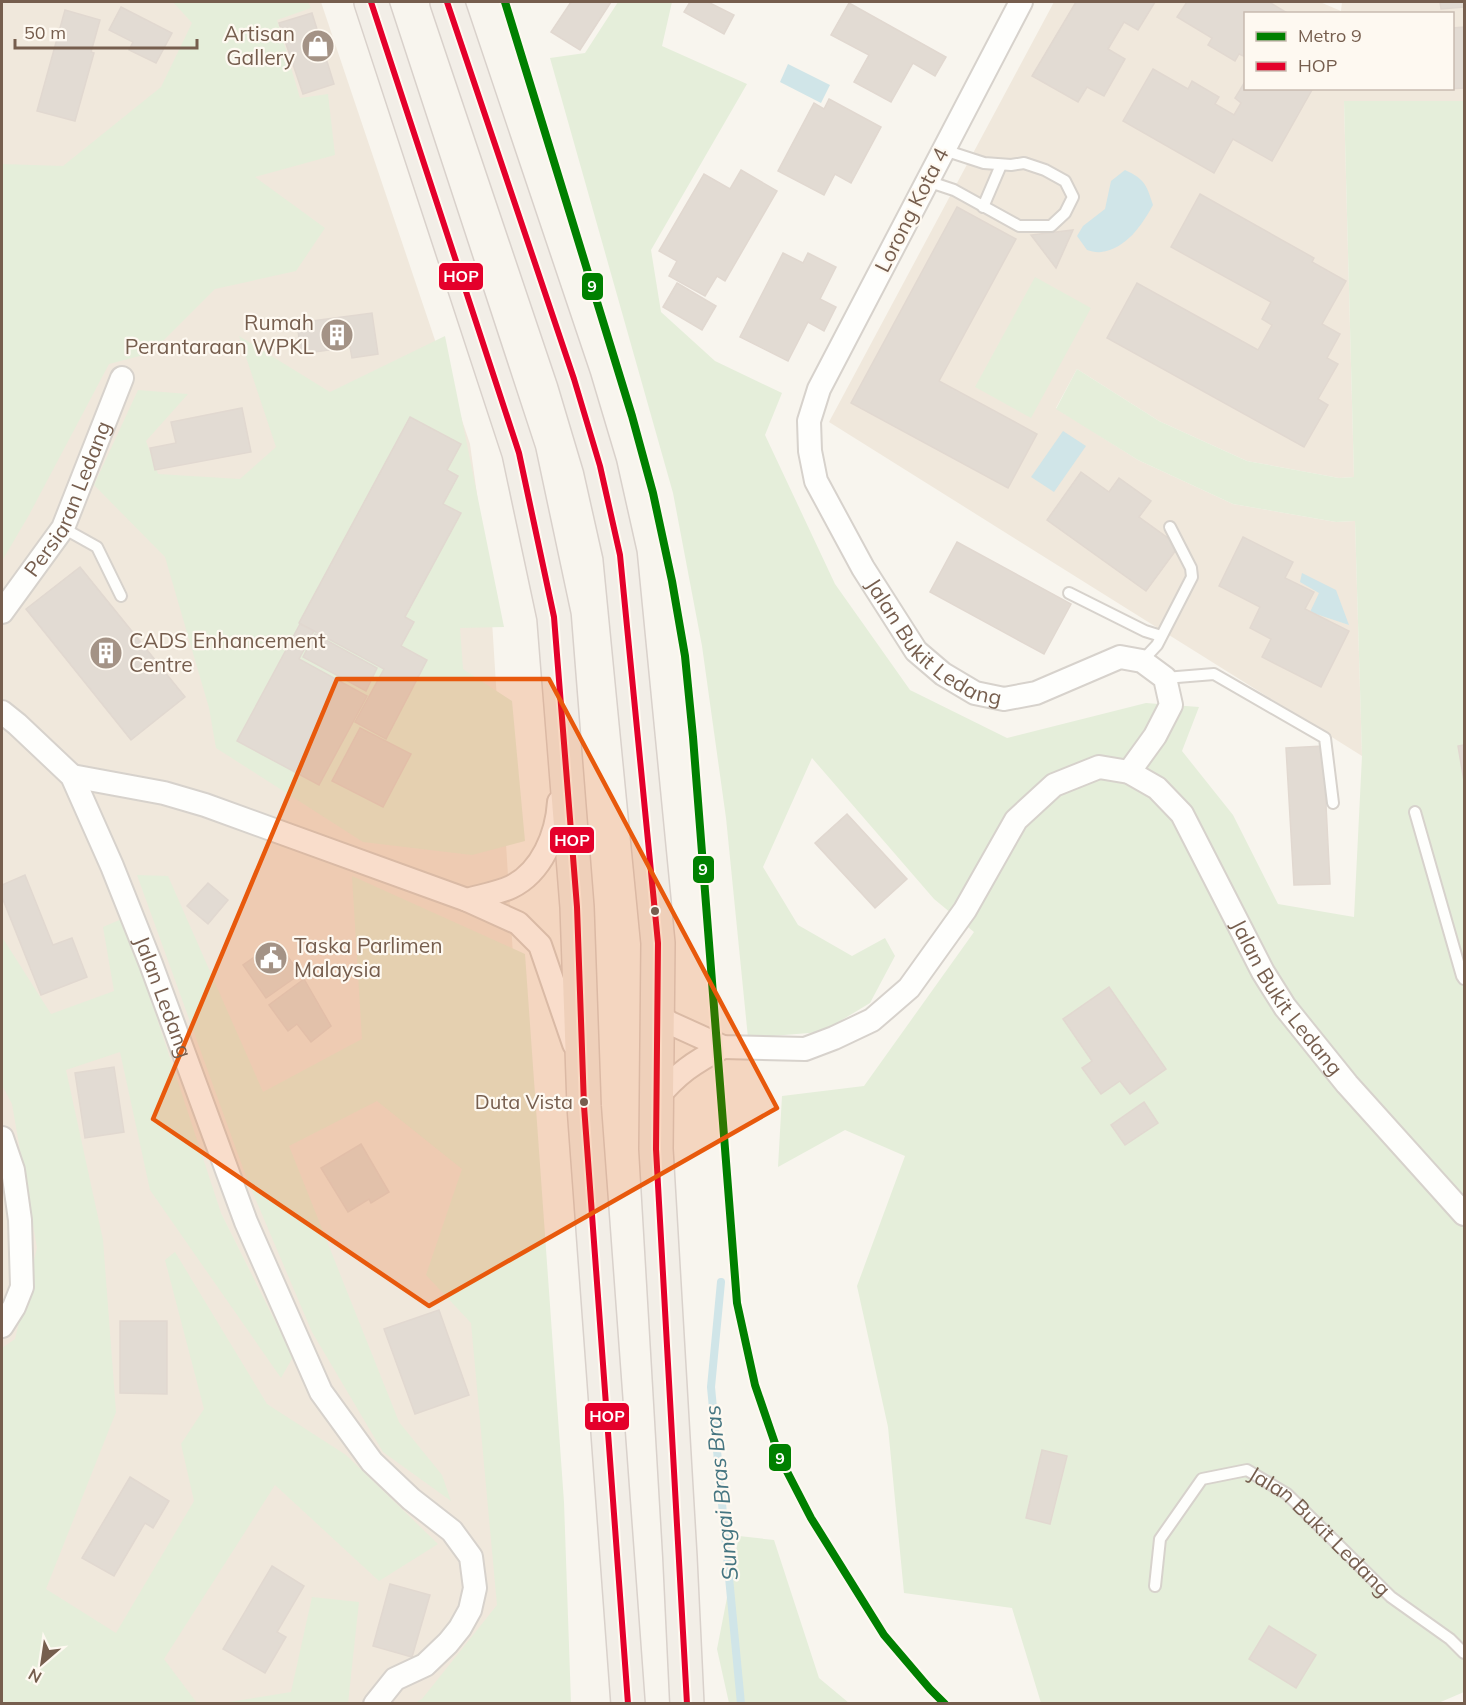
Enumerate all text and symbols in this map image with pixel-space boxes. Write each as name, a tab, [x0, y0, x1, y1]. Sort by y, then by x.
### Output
scale bar	[15, 12, 196, 50]
legend	[1244, 12, 1454, 90]
place label: Artisan Gallery	[224, 20, 295, 70]
text: 50 m	[24, 21, 66, 44]
text: Metro 9	[1298, 24, 1362, 47]
shop icon: Artisan Gallery	[300, 28, 336, 64]
text: HOP	[1298, 54, 1337, 77]
street label: Lorong Kota 4	[869, 143, 954, 276]
line badge: HOP	[438, 262, 484, 291]
text: HOP	[443, 266, 479, 286]
line badge: 9	[581, 272, 604, 301]
text: 9	[587, 276, 597, 296]
place label: Rumah Perantaraan WPKL	[125, 309, 315, 359]
building icon: Rumah Perantaraan WPKL	[319, 317, 355, 353]
street label: Persiaran Ledang	[18, 417, 116, 581]
street label: Jalan Bukit Ledang	[861, 573, 1004, 710]
place label: CADS Enhancement Centre	[129, 627, 326, 677]
building icon: CADS Enhancement Centre	[88, 635, 124, 671]
line badge: HOP	[549, 826, 595, 854]
text: HOP	[554, 830, 590, 850]
line badge: 9	[692, 855, 715, 884]
text: 9	[698, 859, 708, 879]
unlabelled marker	[649, 905, 661, 917]
street label: Jalan Bukit Ledang	[1226, 915, 1349, 1080]
street label: Jalan Ledang	[129, 932, 198, 1061]
place label: Taska Parlimen Malaysia	[294, 932, 442, 982]
public building icon: Taska Parlimen Malaysia	[253, 940, 289, 976]
place label: Duta Vista	[475, 1089, 573, 1114]
marker: Duta Vista	[578, 1096, 590, 1108]
line badge: HOP	[584, 1402, 630, 1431]
water label: Sungai Bras Bras	[698, 1404, 744, 1582]
text: HOP	[589, 1406, 625, 1426]
line badge: 9	[768, 1443, 792, 1472]
text: 9	[775, 1448, 785, 1468]
street label: Jalan Bukit Ledang	[1244, 1460, 1397, 1601]
north arrow	[12, 1633, 72, 1693]
text: N	[25, 1664, 45, 1688]

